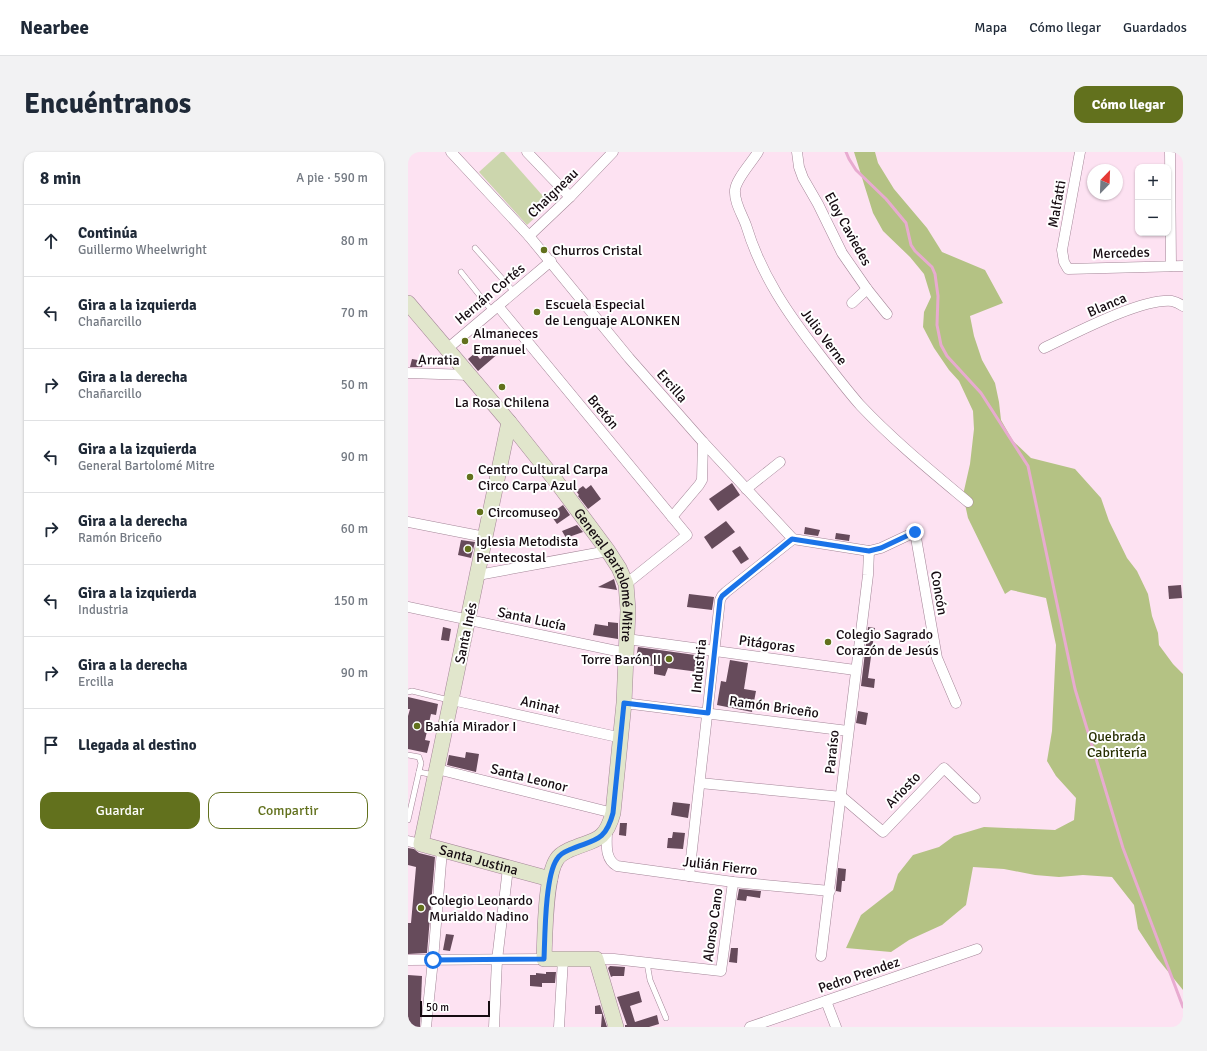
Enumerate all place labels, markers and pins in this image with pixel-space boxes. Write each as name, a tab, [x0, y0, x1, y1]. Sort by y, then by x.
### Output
place label: Churros Cristal	[552, 242, 642, 259]
marker: Churros Cristal	[539, 245, 549, 255]
place label: Escuela Especial de Lenguaje ALONKEN	[545, 296, 680, 329]
marker: Escuela Especial de Lenguaje ALONKEN	[532, 307, 542, 317]
place label: Almaneces Emanuel	[473, 325, 538, 358]
marker: Almaneces Emanuel	[460, 336, 470, 346]
marker: La Rosa Chilena	[497, 382, 507, 392]
place label: La Rosa Chilena	[455, 394, 549, 411]
place label: Centro Cultural Carpa Circo Carpa Azul	[478, 461, 608, 494]
marker: Centro Cultural Carpa Circo Carpa Azul	[465, 472, 475, 482]
place label: Circomuseo	[488, 504, 558, 521]
marker: Circomuseo	[475, 507, 485, 517]
place label: Iglesia Metodista Pentecostal	[476, 533, 578, 566]
marker: Iglesia Metodista Pentecostal	[463, 544, 473, 554]
place label: Colegio Sagrado Corazón de Jesús	[836, 626, 939, 659]
marker: Colegio Sagrado Corazón de Jesús	[823, 637, 833, 647]
place label: Torre Barón II	[581, 651, 661, 668]
marker: Torre Barón II	[664, 654, 674, 664]
place label: Bahía Mirador I	[425, 718, 516, 735]
marker: Bahía Mirador I	[412, 721, 422, 731]
place label: Colegio Leonardo Murialdo Nadino	[429, 892, 533, 925]
marker: Colegio Leonardo Murialdo Nadino	[416, 903, 426, 913]

